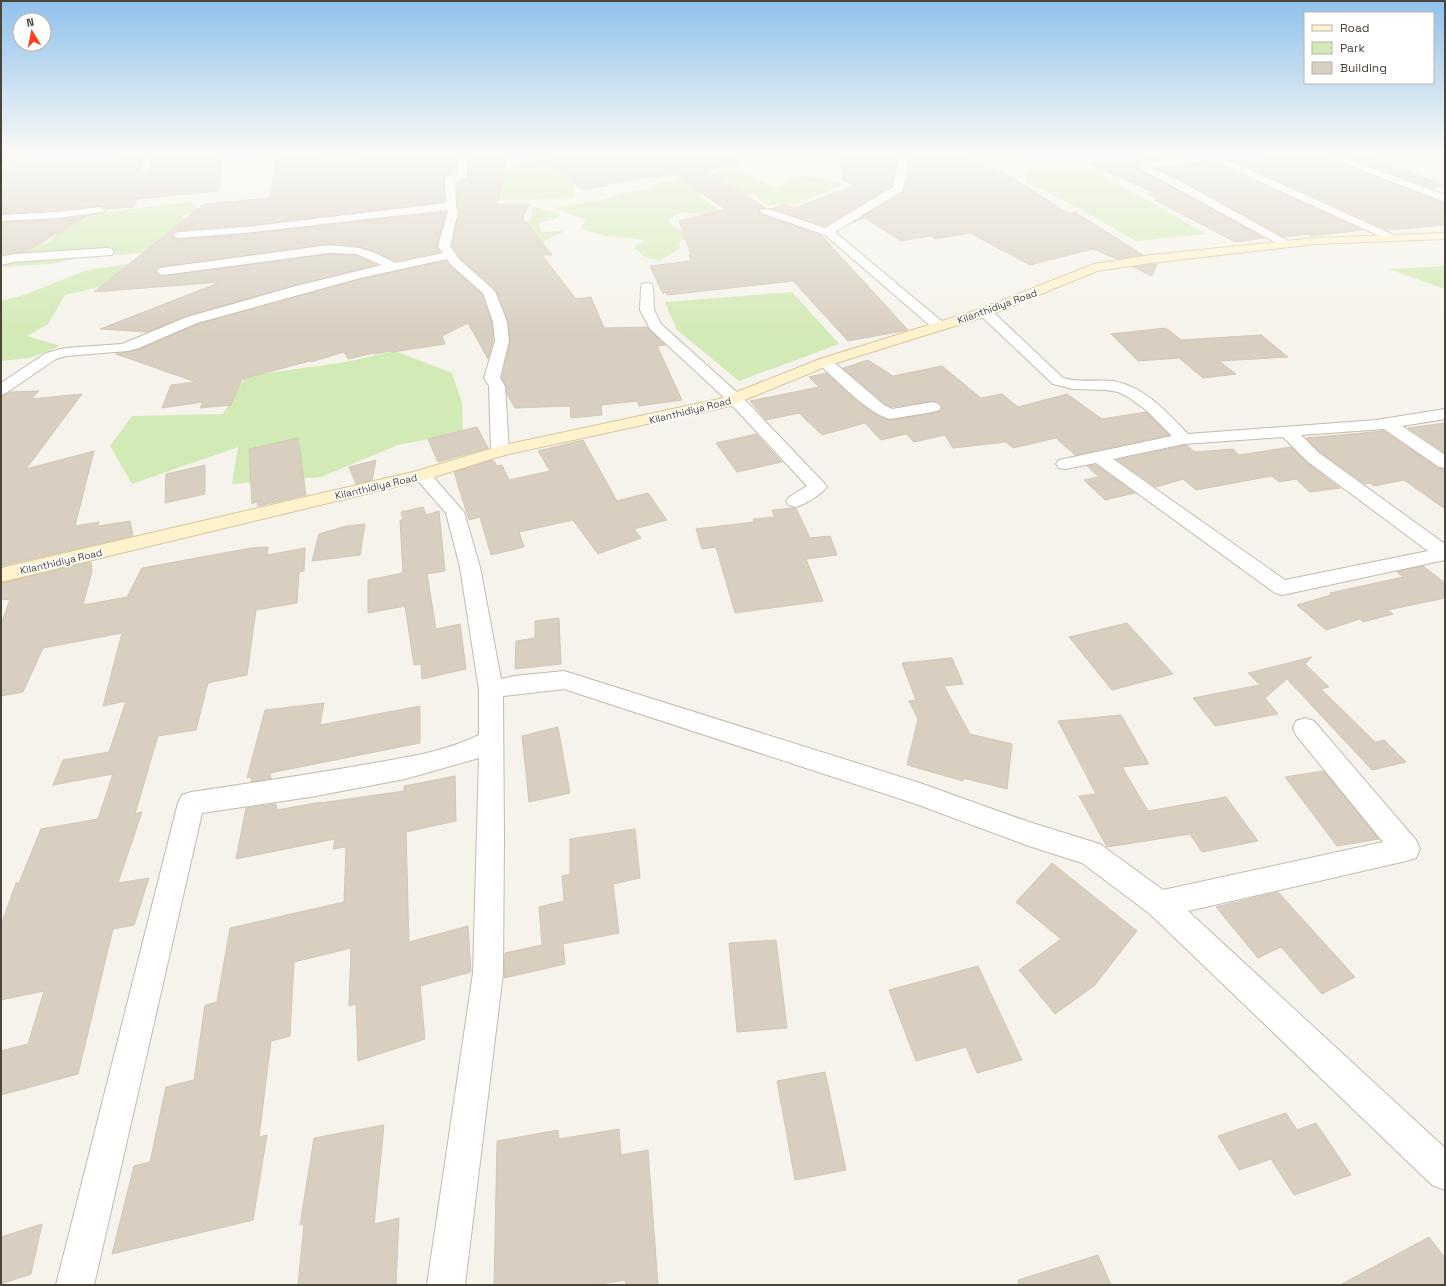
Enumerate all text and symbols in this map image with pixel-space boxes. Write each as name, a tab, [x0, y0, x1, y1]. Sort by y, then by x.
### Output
north arrow	[12, 12, 52, 52]
legend	[1304, 12, 1434, 84]
text: N	[25, 15, 35, 30]
text: Road	[1340, 20, 1369, 36]
text: Park	[1340, 40, 1365, 56]
text: Building	[1340, 60, 1387, 76]
street label: Kilanthidiya Road	[956, 286, 1039, 327]
street label: Kilanthidiya Road	[648, 394, 732, 427]
street label: Kilanthidiya Road	[334, 471, 418, 502]
street label: Kilanthidiya Road	[19, 546, 103, 577]

